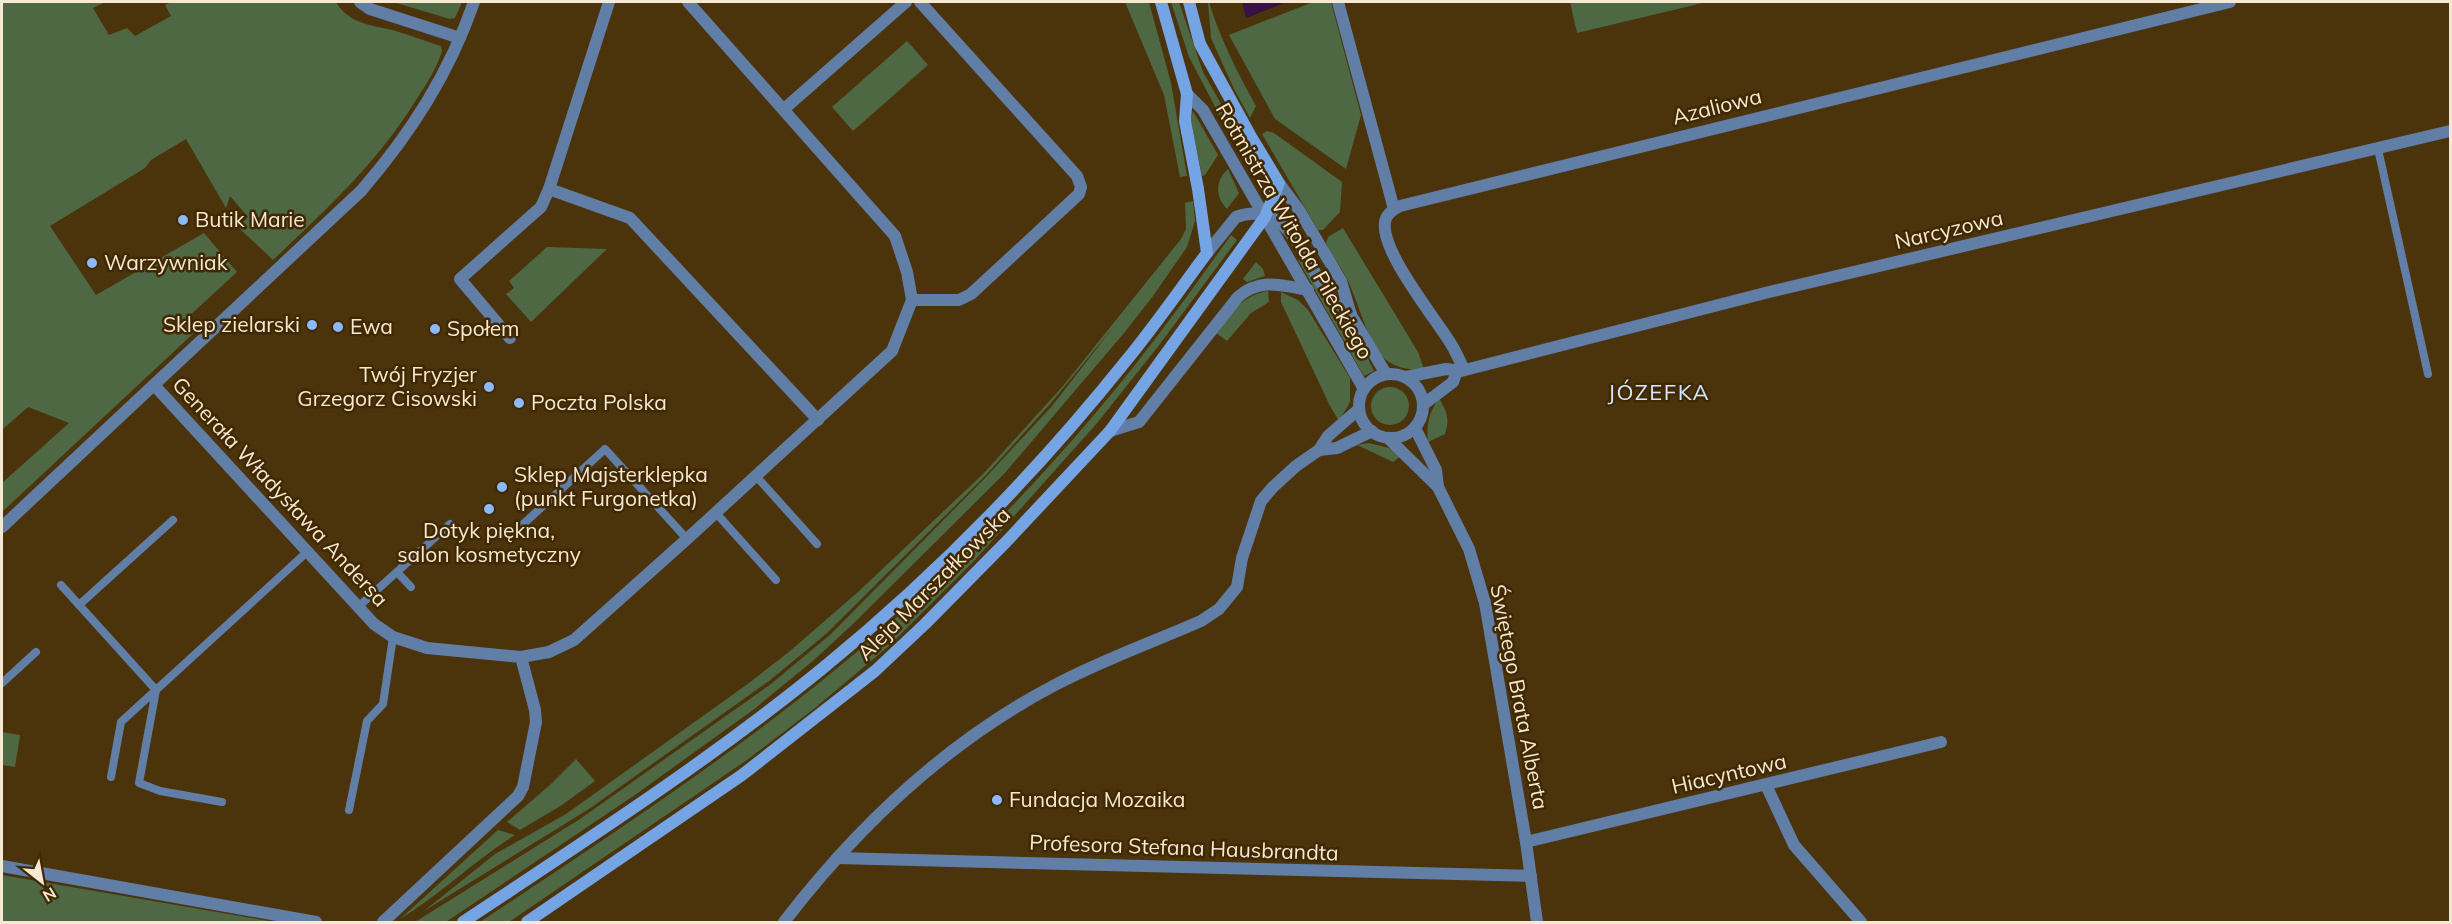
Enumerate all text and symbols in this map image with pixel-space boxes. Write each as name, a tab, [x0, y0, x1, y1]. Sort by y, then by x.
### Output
street label: Azaliowa	[1669, 82, 1764, 130]
street label: Rotmistrza Witolda Pileckiego	[1211, 98, 1379, 363]
street label: Narcyzowa	[1892, 204, 2006, 254]
place label: Butik Marie	[195, 206, 305, 232]
marker: Butik Marie	[176, 213, 190, 227]
place label: Warzywniak	[104, 249, 228, 275]
marker: Warzywniak	[85, 256, 99, 270]
place label: Sklep zielarski	[163, 311, 300, 337]
place label: Ewa	[350, 313, 393, 339]
place label: Społem	[447, 315, 520, 341]
marker: Sklep zielarski	[305, 318, 319, 332]
marker: Ewa	[331, 320, 345, 334]
marker: Społem	[428, 322, 442, 336]
place label: Twój Fryzjer Grzegorz Cisowski	[297, 361, 477, 411]
street label: Generała Władysława Andersa	[167, 371, 394, 612]
district label: JÓZEFKA	[1608, 378, 1710, 406]
marker: Twój Fryzjer Grzegorz Cisowski	[482, 380, 496, 394]
place label: Poczta Polska	[531, 389, 667, 415]
marker: Poczta Polska	[512, 396, 526, 410]
place label: Sklep Majsterklepka (punkt Furgonetka)	[514, 461, 708, 511]
marker: Sklep Majsterklepka (punkt Furgonetka)	[495, 480, 509, 494]
street label: Aleja Marszałkowska	[851, 501, 1015, 665]
marker: Dotyk piękna, salon kosmetyczny	[482, 502, 496, 516]
place label: Dotyk piękna, salon kosmetyczny	[397, 517, 581, 567]
street label: Świętego Brata Alberta	[1485, 582, 1555, 812]
street label: Hiacyntowa	[1669, 747, 1789, 799]
place label: Fundacja Mozaika	[1009, 786, 1185, 812]
marker: Fundacja Mozaika	[990, 793, 1004, 807]
street label: Profesora Stefana Hausbrandta	[1029, 829, 1339, 865]
north arrow	[12, 852, 72, 912]
text: N	[39, 883, 60, 907]

